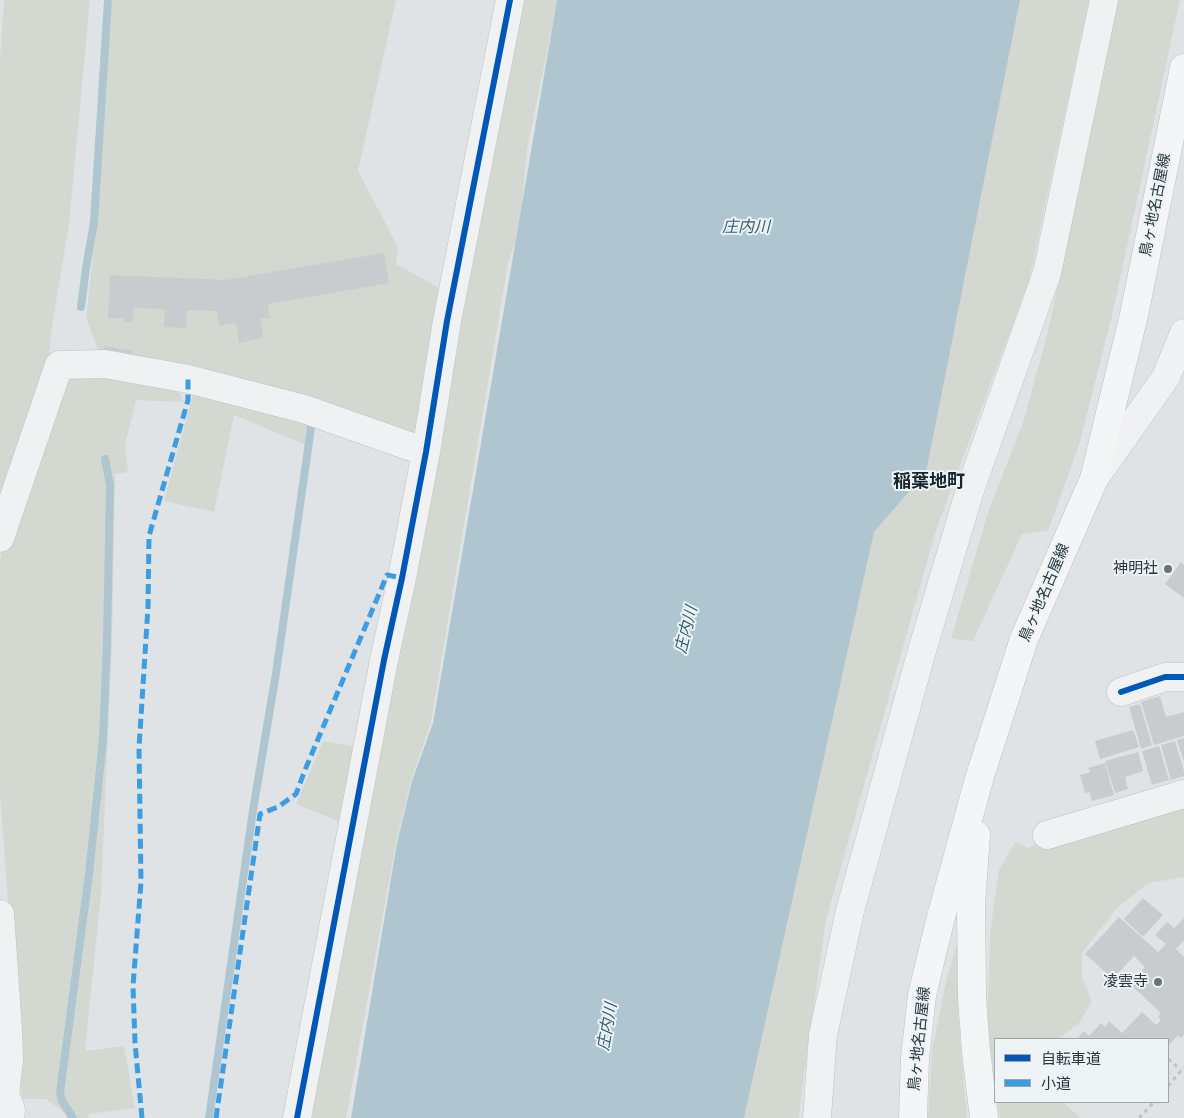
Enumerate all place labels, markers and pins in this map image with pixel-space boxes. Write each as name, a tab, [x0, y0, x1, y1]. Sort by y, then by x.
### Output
place label: 神明社	[1113, 560, 1158, 578]
marker: 神明社	[1162, 563, 1174, 575]
place label: 凌雲寺	[1103, 973, 1148, 991]
marker: 凌雲寺	[1152, 976, 1164, 988]

